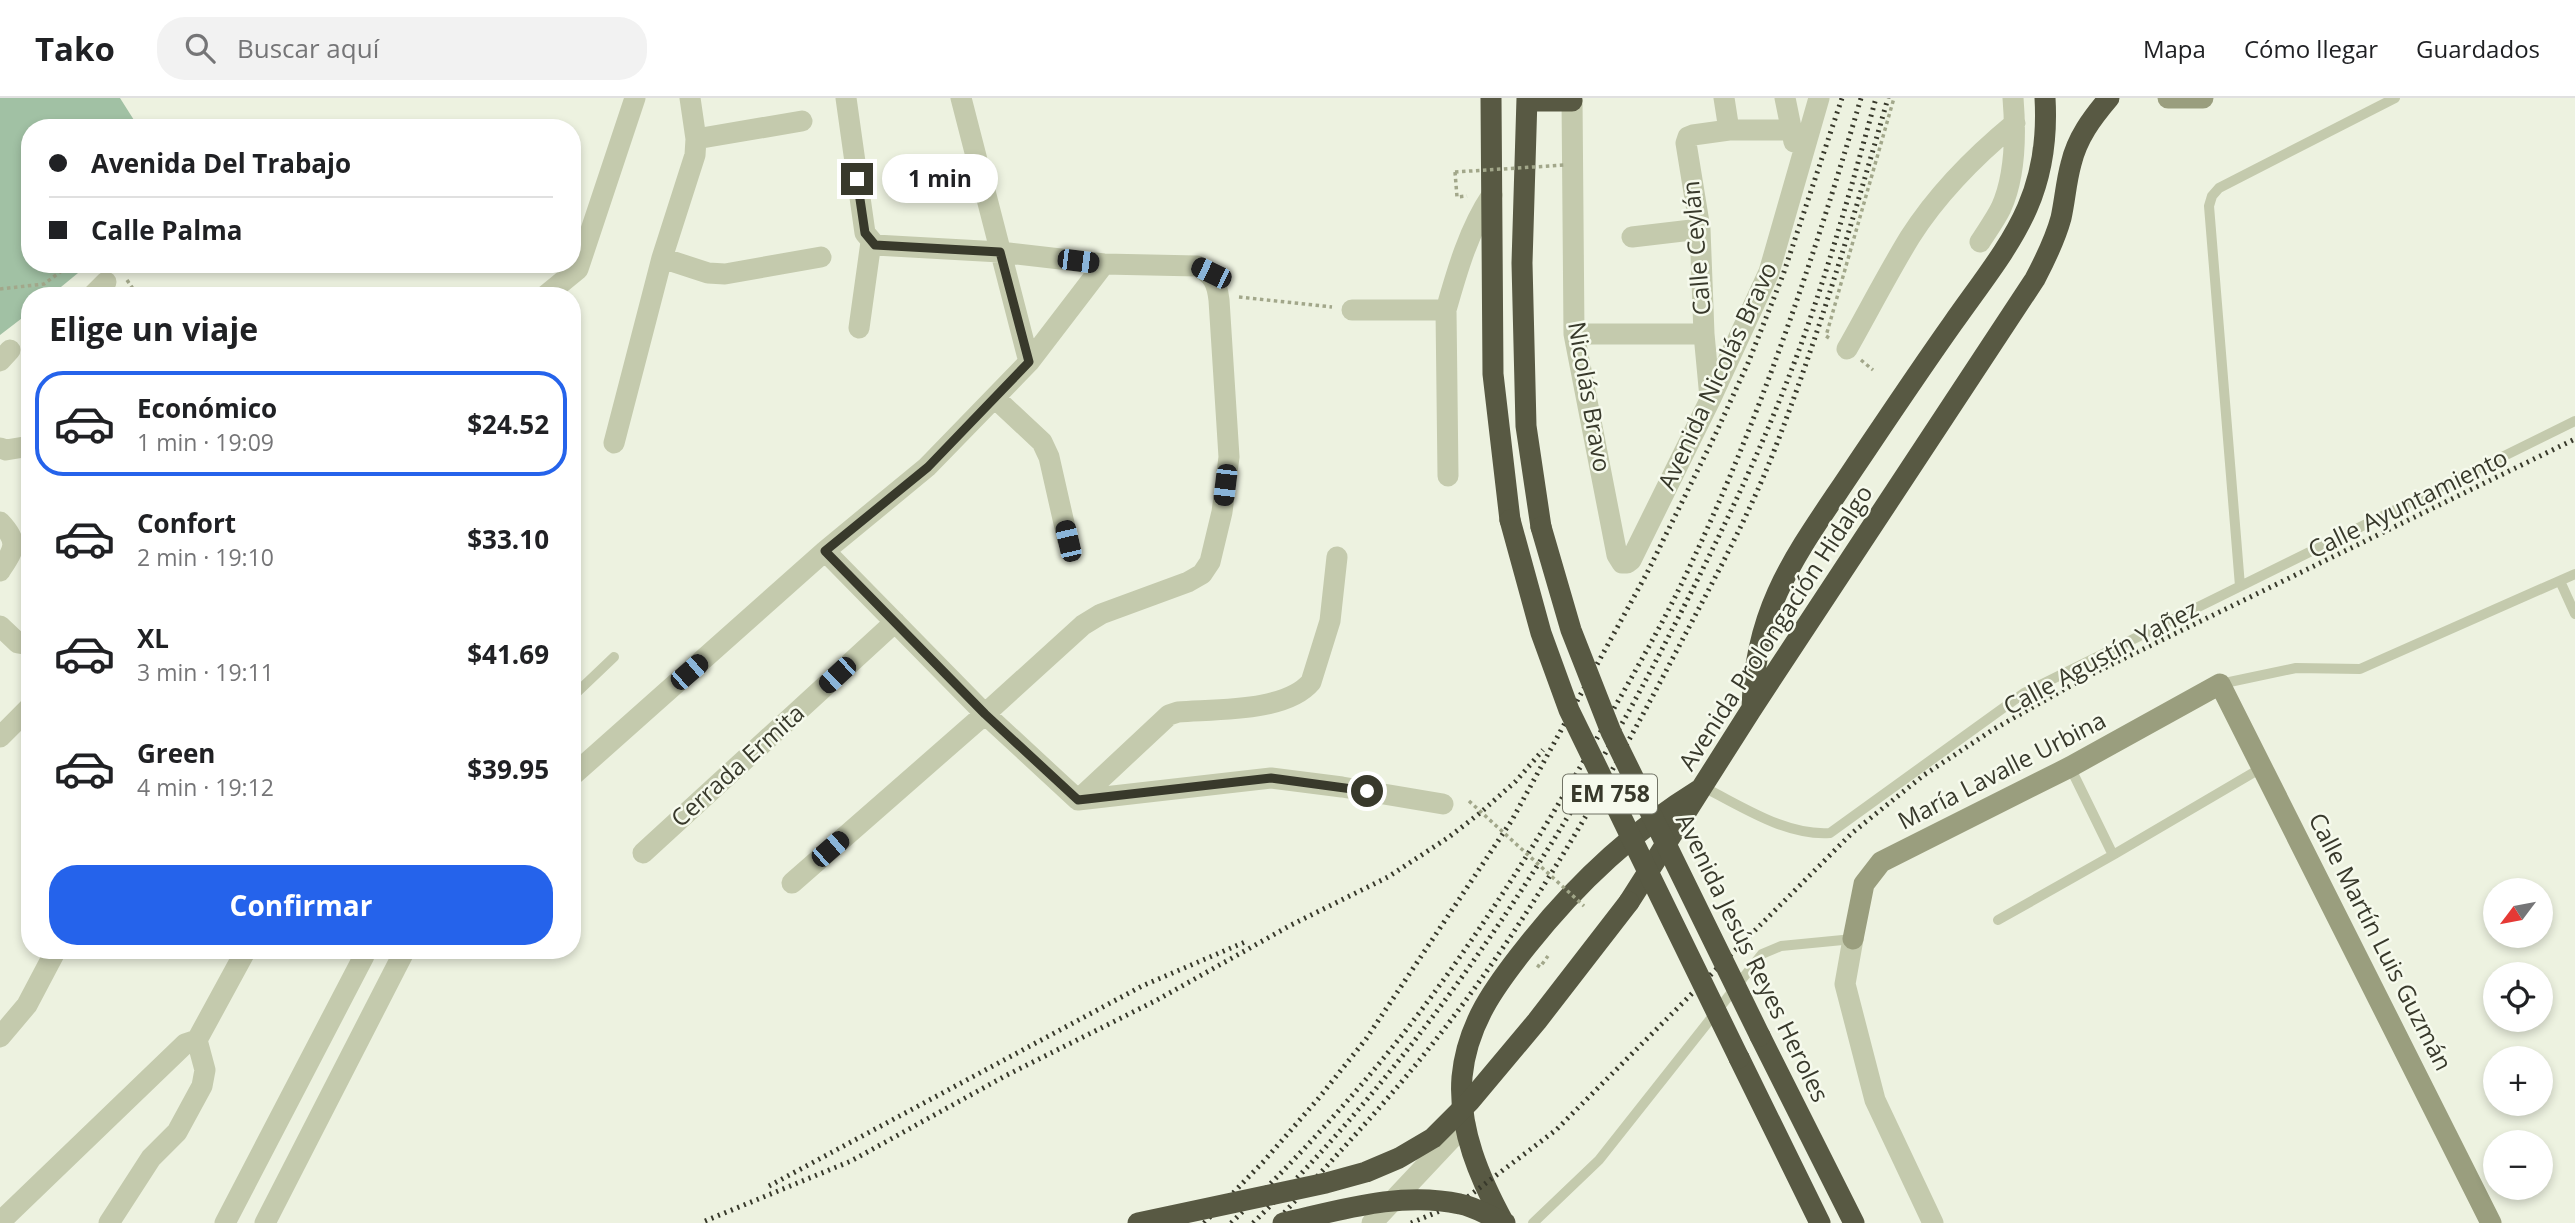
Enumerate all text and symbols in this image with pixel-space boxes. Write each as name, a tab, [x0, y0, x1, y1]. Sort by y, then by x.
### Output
search box	[157, 17, 647, 80]
text: Tako	[35, 26, 115, 71]
icon: search	[181, 29, 219, 67]
text: Buscar aquí	[237, 30, 379, 66]
text: Mapa	[2143, 32, 2206, 65]
text: Cómo llegar	[2244, 32, 2378, 65]
text: Guardados	[2416, 32, 2540, 65]
text: Avenida Del Trabajo	[91, 145, 351, 181]
callout: 1 min	[882, 154, 997, 204]
text: 1 min	[908, 162, 972, 194]
route end	[841, 163, 873, 195]
street label: Calle Ceylán	[1673, 179, 1718, 317]
text: Calle Palma	[91, 212, 242, 248]
car	[1056, 248, 1101, 274]
car	[1188, 254, 1235, 292]
street label: Avenida Nicolás Bravo	[1649, 256, 1784, 495]
text: Elige un viaje	[49, 307, 258, 350]
street label: Nicolás Bravo	[1561, 319, 1620, 475]
text: Económico	[137, 390, 277, 426]
icon: car	[53, 392, 116, 455]
text: $24.52	[467, 406, 549, 442]
text: 1 min · 19:09	[137, 426, 274, 458]
street label: Calle Ayuntamiento	[2302, 440, 2513, 565]
car	[1213, 463, 1238, 507]
street label: Avenida Prolongación Hidalgo	[1670, 478, 1880, 776]
text: Confort	[137, 505, 236, 541]
icon: car	[53, 507, 116, 570]
car	[1054, 518, 1083, 564]
text: $33.10	[467, 521, 549, 557]
text: 2 min · 19:10	[137, 541, 274, 573]
street label: Calle Agustín Yañez	[1997, 591, 2204, 722]
text: XL	[137, 620, 169, 656]
icon: car	[53, 622, 116, 685]
text: $41.69	[467, 636, 549, 672]
car	[667, 650, 712, 694]
car	[815, 653, 860, 697]
text: 3 min · 19:11	[137, 656, 274, 688]
street label: Cerrada Ermita	[663, 696, 811, 834]
street label: María Lavalle Urbina	[1892, 703, 2111, 836]
text: Green	[137, 735, 215, 771]
icon: car	[53, 737, 116, 800]
text: $39.95	[467, 751, 549, 787]
text: 4 min · 19:12	[137, 771, 274, 803]
road number: EM 758	[1563, 774, 1657, 814]
route start	[1351, 775, 1383, 807]
street label: Calle Martín Luis Guzmán	[2302, 807, 2461, 1076]
street label: Avenida Jesús Reyes Heroles	[1669, 808, 1838, 1107]
car	[808, 827, 853, 871]
button: Confirmar	[49, 865, 553, 945]
north arrow	[2483, 878, 2553, 948]
map controls	[2483, 878, 2553, 1200]
button: locate	[2483, 962, 2553, 1032]
button: +	[2483, 1046, 2553, 1116]
button: −	[2483, 1130, 2553, 1200]

